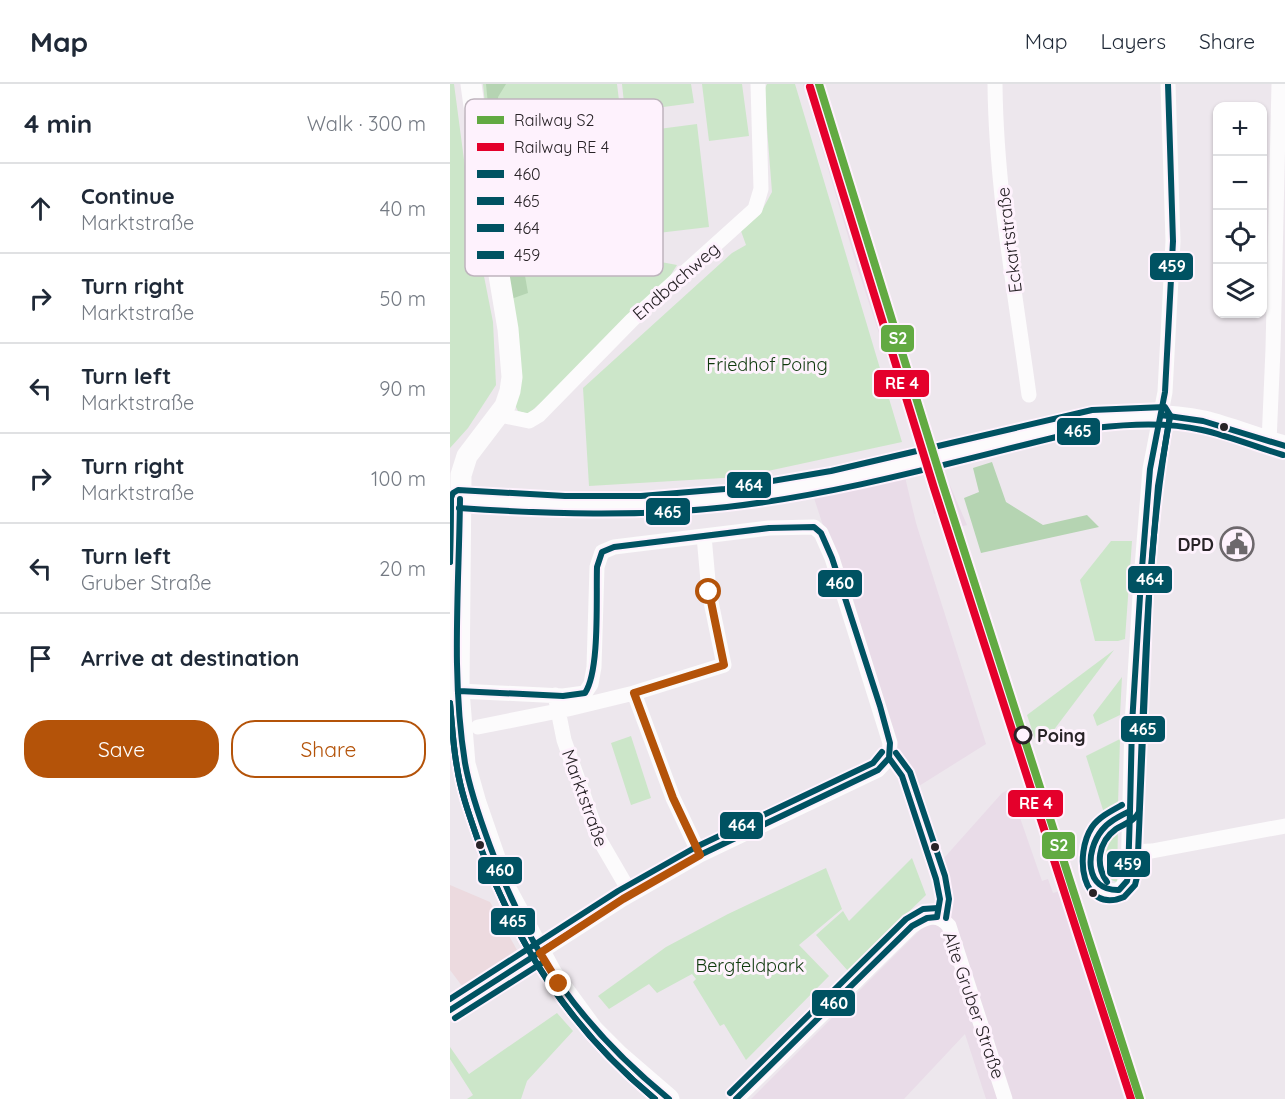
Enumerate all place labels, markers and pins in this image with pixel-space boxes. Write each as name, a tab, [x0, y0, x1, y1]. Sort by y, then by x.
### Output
unlabelled marker	[1218, 421, 1230, 433]
public building icon: DPD	[1219, 526, 1255, 562]
place label: DPD	[1177, 533, 1214, 556]
place label: Poing	[1037, 724, 1085, 747]
marker: Poing	[1014, 726, 1032, 744]
unlabelled marker	[474, 839, 486, 851]
unlabelled marker	[929, 841, 941, 853]
unlabelled marker	[1087, 887, 1099, 899]

